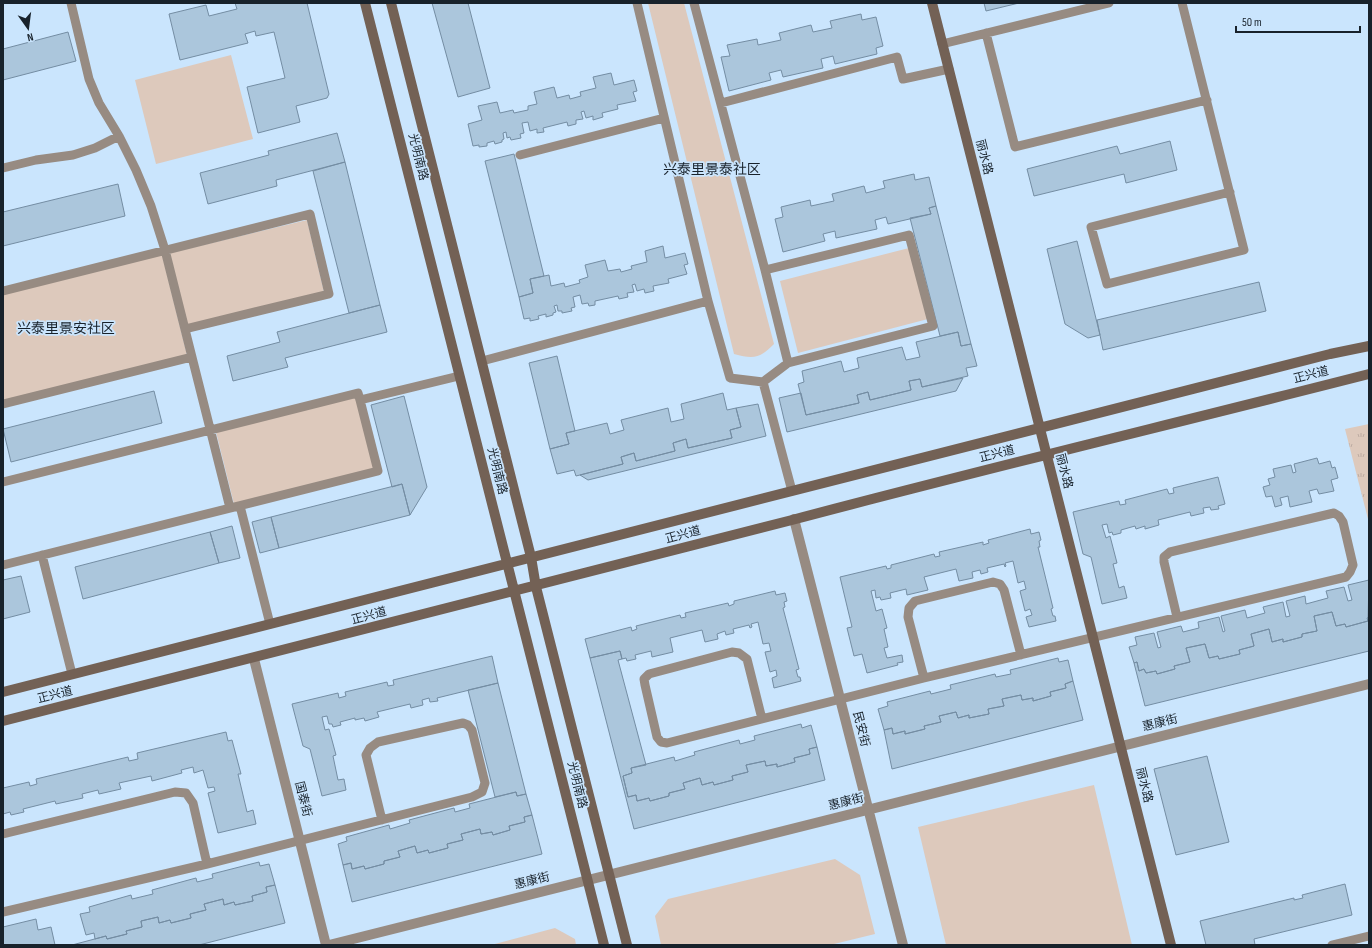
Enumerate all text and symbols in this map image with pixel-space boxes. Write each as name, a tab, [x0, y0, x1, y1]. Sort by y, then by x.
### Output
north arrow	[8, 8, 48, 48]
scale bar	[1236, 8, 1360, 34]
text: 50 m	[1242, 15, 1262, 30]
text: N	[26, 30, 35, 44]
street label: 光明南路	[405, 132, 431, 182]
street label: 丽水路	[972, 138, 996, 176]
district label: 兴泰里景泰社区	[663, 161, 761, 178]
district label: 兴泰里景安社区	[17, 320, 115, 337]
street label: 正兴道	[1292, 363, 1330, 387]
street label: 正兴道	[978, 442, 1016, 466]
street label: 光明南路	[484, 446, 510, 496]
street label: 丽水路	[1052, 452, 1076, 490]
street label: 正兴道	[664, 523, 702, 547]
street label: 正兴道	[350, 604, 388, 628]
street label: 正兴道	[36, 683, 74, 707]
street label: 民安街	[849, 710, 873, 748]
street label: 惠康街	[1141, 711, 1179, 735]
street label: 光明南路	[564, 760, 590, 810]
street label: 丽水路	[1132, 766, 1156, 804]
street label: 国泰街	[291, 780, 315, 818]
street label: 惠康街	[827, 790, 865, 814]
street label: 惠康街	[513, 869, 551, 893]

